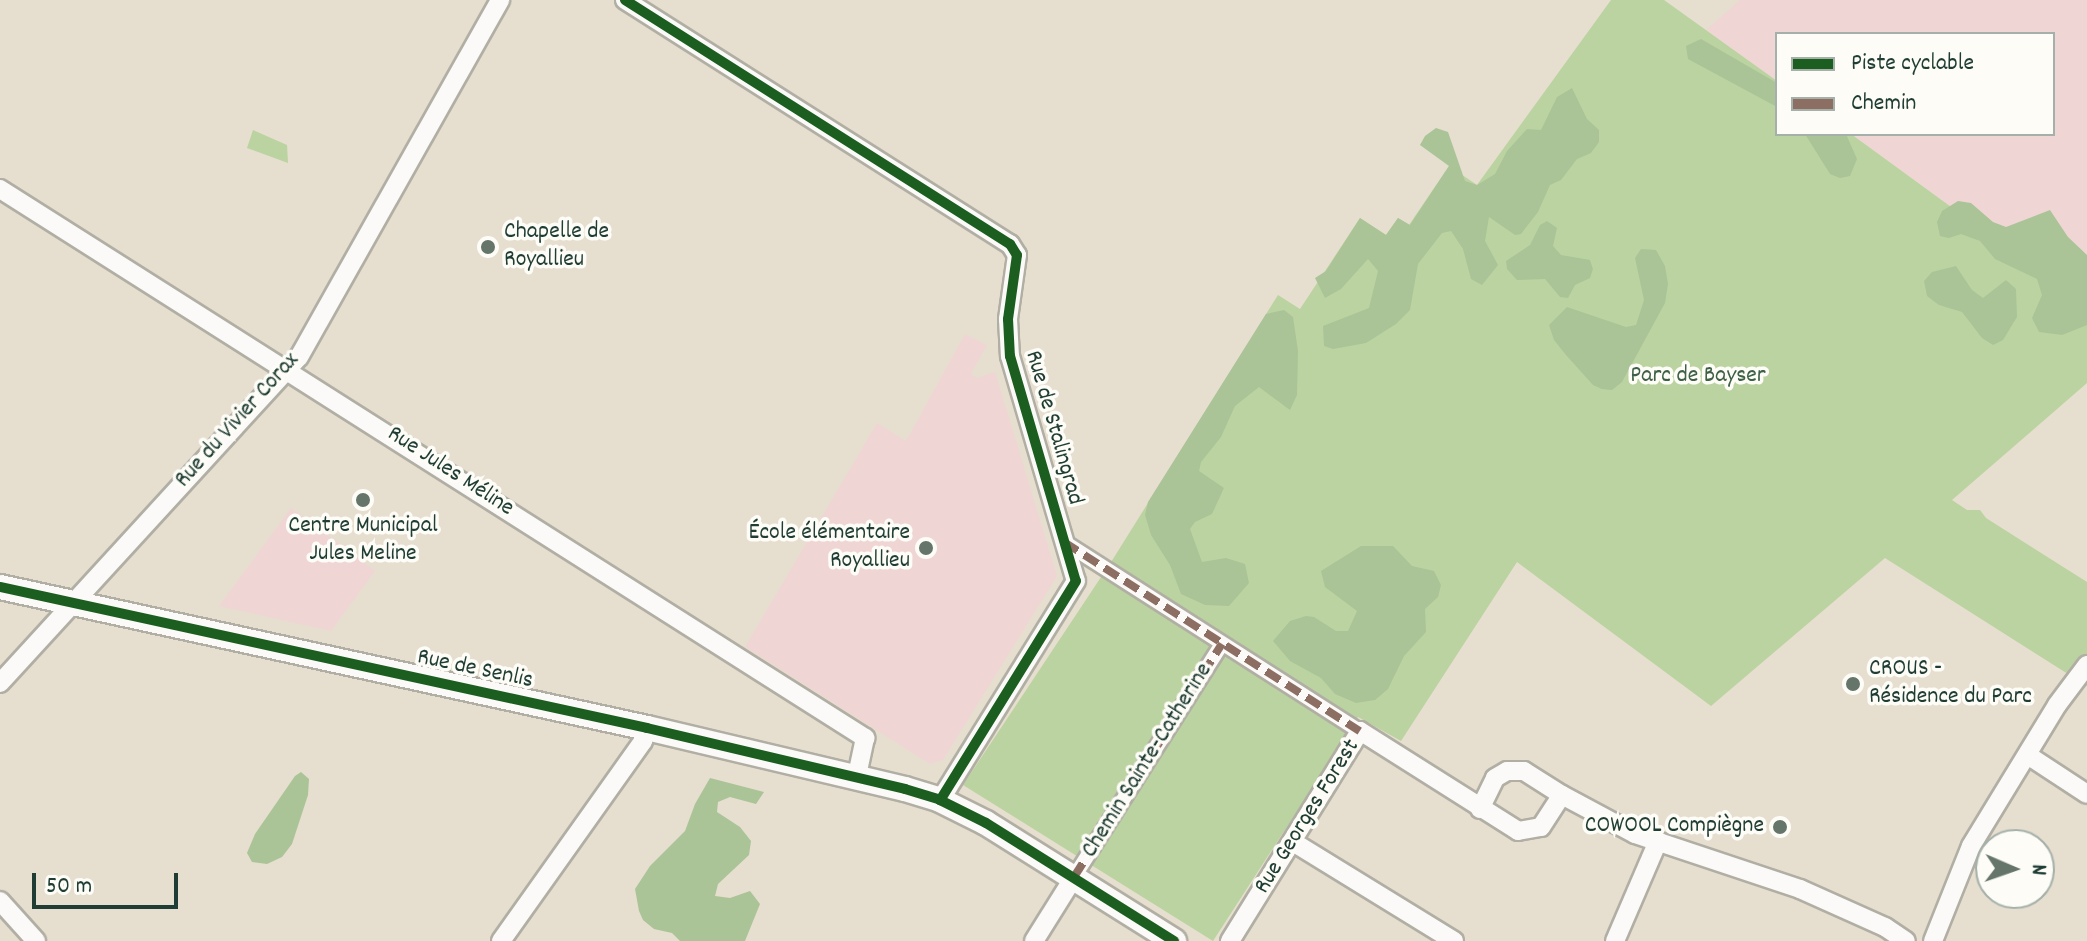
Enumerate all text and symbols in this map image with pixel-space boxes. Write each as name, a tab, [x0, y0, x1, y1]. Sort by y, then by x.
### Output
legend	[1775, 32, 2055, 136]
text: Piste cyclable	[1851, 47, 1974, 81]
text: Chemin	[1851, 87, 1916, 121]
place label: Chapelle de Royallieu	[504, 219, 609, 275]
marker: Chapelle de Royallieu	[479, 238, 497, 256]
street label: Rue du Vivier Corax	[170, 347, 306, 495]
street label: Rue de Stalingrad	[1017, 348, 1089, 508]
park label: Parc de Bayser	[1630, 363, 1766, 391]
street label: Rue Jules Méline	[381, 420, 519, 524]
marker: Centre Municipal Jules Meline	[354, 491, 372, 509]
place label: Centre Municipal Jules Meline	[288, 513, 438, 569]
place label: École élémentaire Royallieu	[749, 520, 910, 576]
marker: École élémentaire Royallieu	[917, 539, 935, 557]
street label: Rue de Senlis	[414, 644, 536, 696]
place label: CROUS - Résidence du Parc	[1869, 656, 2032, 712]
street label: Chemin Sainte-Catherine	[1076, 658, 1220, 864]
marker: CROUS - Résidence du Parc	[1844, 675, 1862, 693]
street label: Rue Georges Forest	[1249, 734, 1367, 900]
place label: COWOOL Compiègne	[1585, 813, 1764, 841]
marker: COWOOL Compiègne	[1771, 818, 1789, 836]
north arrow	[1975, 829, 2055, 909]
scale bar	[36, 857, 182, 907]
text: N	[2022, 864, 2053, 876]
text: 50 m	[46, 870, 92, 904]

